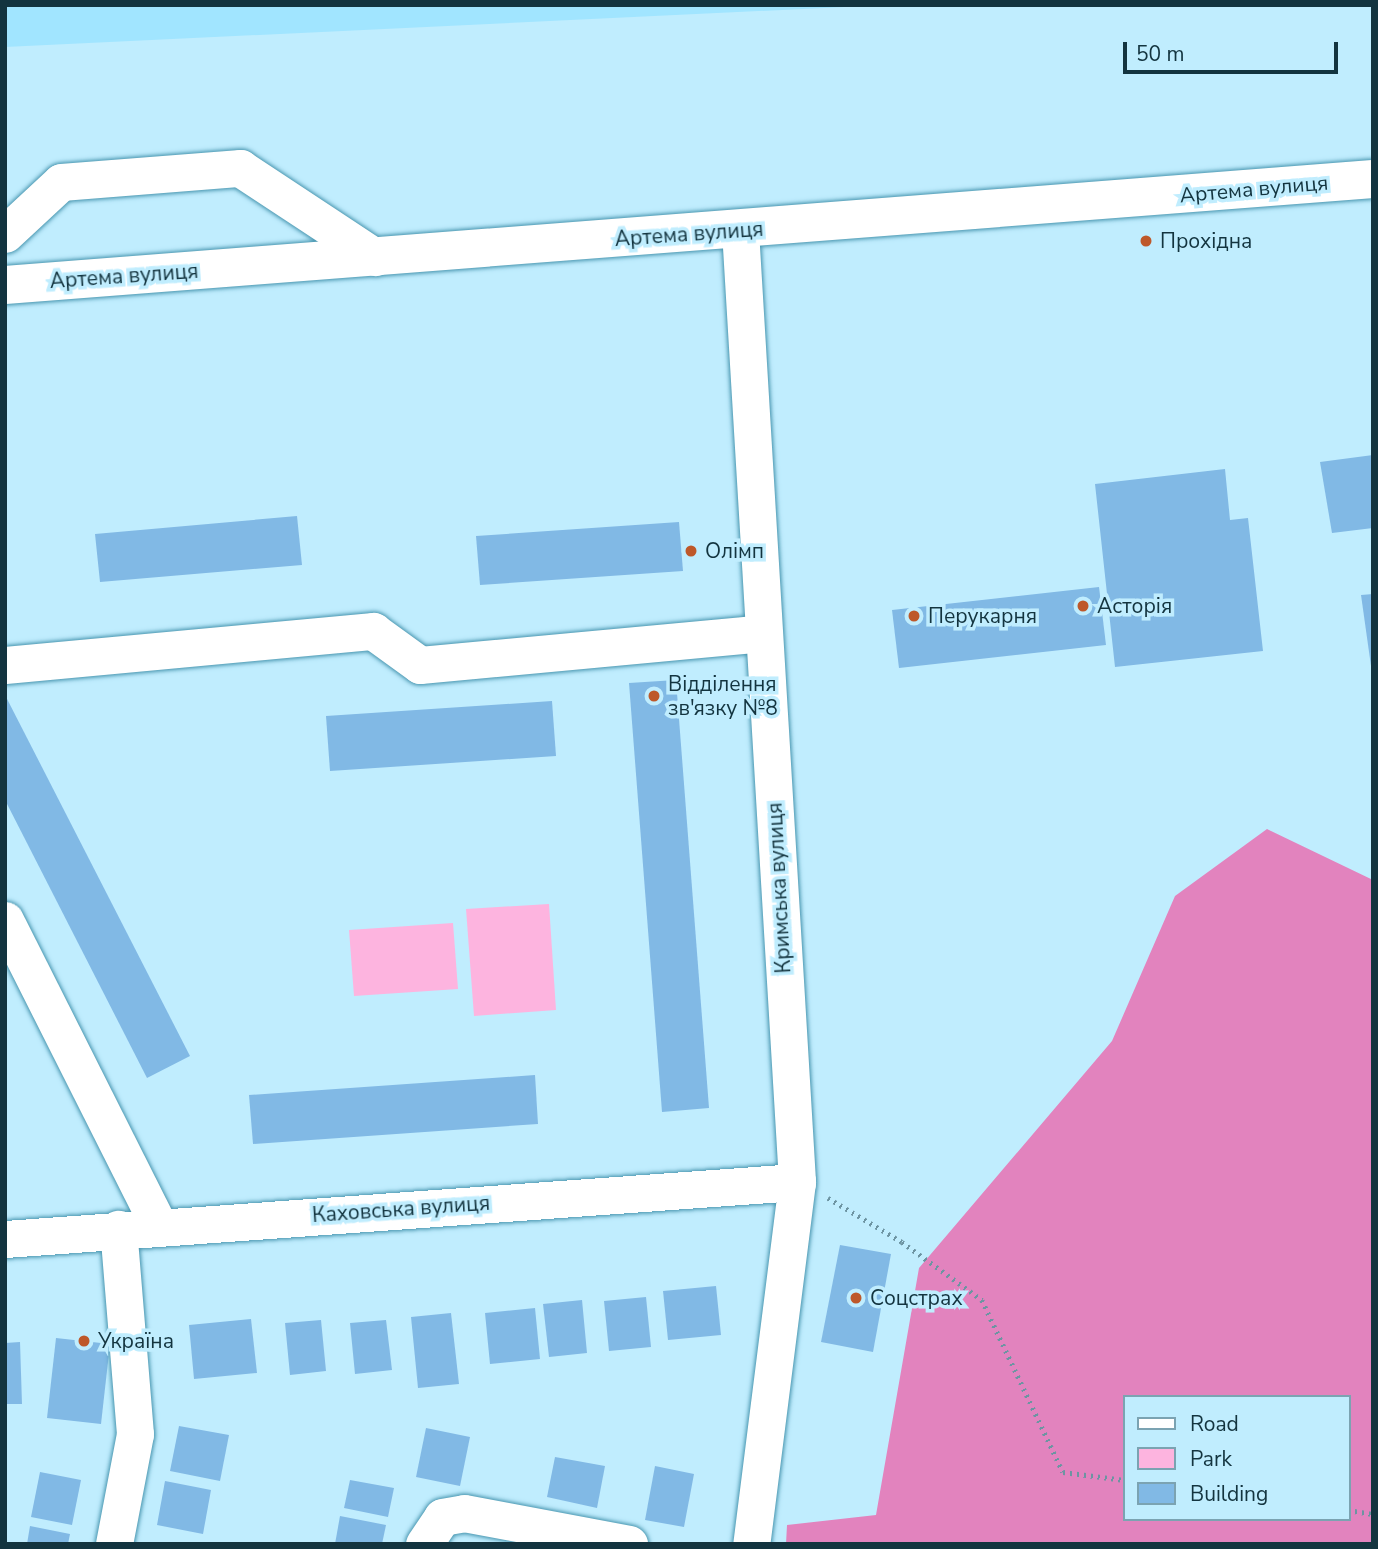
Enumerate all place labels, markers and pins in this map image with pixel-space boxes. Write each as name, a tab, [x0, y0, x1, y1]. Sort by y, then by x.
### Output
place label: Прохідна	[1160, 228, 1252, 254]
marker: Прохідна	[1138, 233, 1154, 249]
place label: Олімп	[705, 538, 764, 564]
marker: Олімп	[683, 543, 699, 559]
place label: Асторія	[1097, 593, 1172, 619]
marker: Асторія	[1075, 598, 1091, 614]
place label: Перукарня	[928, 603, 1037, 629]
marker: Перукарня	[906, 608, 922, 624]
place label: Відділення зв'язку №8	[668, 671, 778, 721]
marker: Відділення зв'язку №8	[646, 688, 662, 704]
place label: Соцстрах	[870, 1285, 963, 1311]
marker: Соцстрах	[848, 1290, 864, 1306]
place label: Україна	[98, 1328, 174, 1354]
marker: Україна	[76, 1333, 92, 1349]

